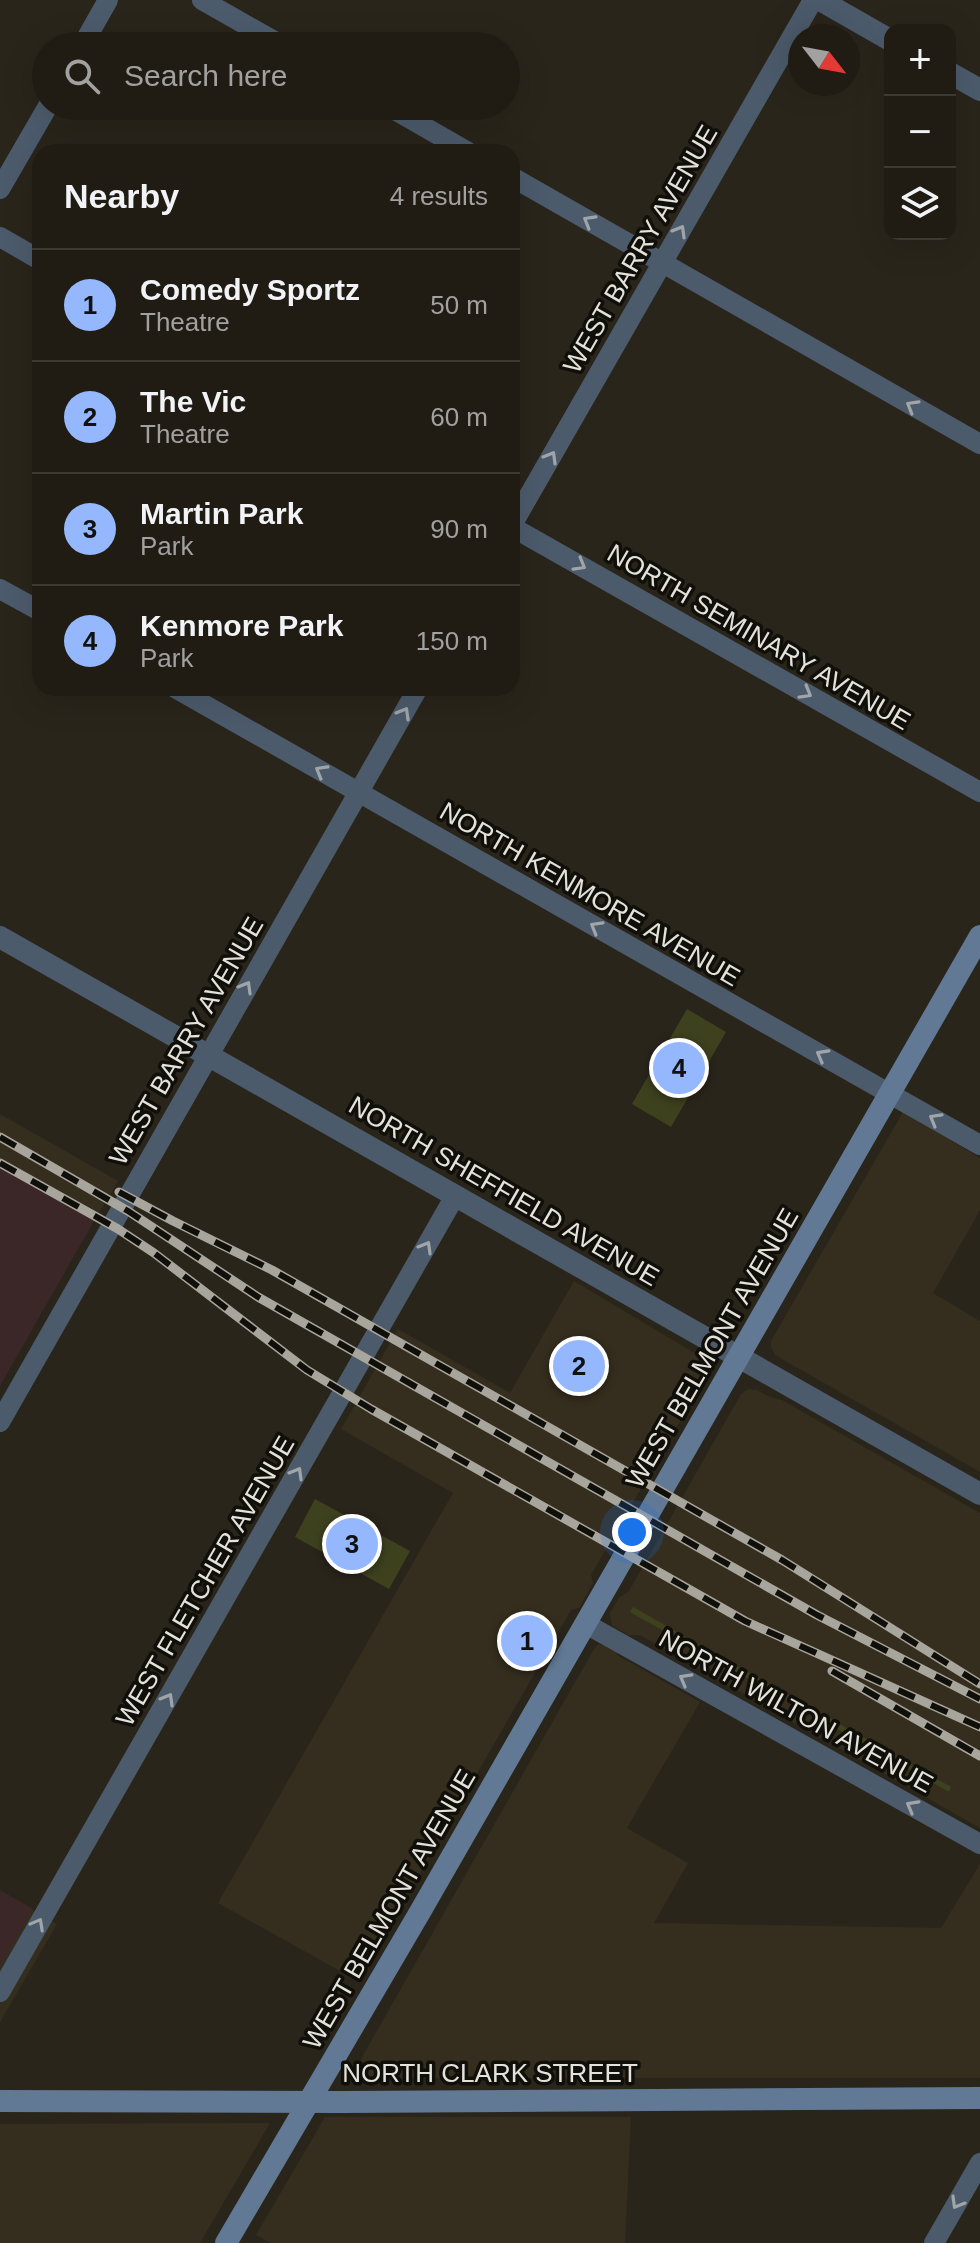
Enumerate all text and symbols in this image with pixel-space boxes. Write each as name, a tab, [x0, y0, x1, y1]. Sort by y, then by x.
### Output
north arrow	[788, 24, 860, 96]
map controls	[884, 24, 956, 240]
button: +	[884, 24, 956, 96]
search box	[32, 32, 520, 120]
icon: search	[60, 54, 104, 98]
text: Search here	[124, 59, 287, 92]
button: −	[884, 96, 956, 168]
street label: WEST BARRY AVENUE	[557, 120, 723, 378]
button: layers	[884, 168, 956, 240]
text: Nearby	[64, 177, 179, 215]
text: 4 results	[390, 181, 488, 211]
one-way arrow	[583, 215, 598, 231]
one-way arrow	[670, 226, 686, 240]
text: Comedy Sportz	[140, 273, 360, 306]
text: 1	[83, 290, 97, 320]
text: 50 m	[430, 290, 488, 320]
text: Theatre	[140, 307, 230, 337]
text: The Vic	[140, 385, 246, 418]
one-way arrow	[906, 400, 921, 416]
text: 2	[83, 402, 97, 432]
text: 60 m	[430, 402, 488, 432]
text: Theatre	[140, 419, 230, 449]
one-way arrow	[541, 451, 557, 466]
text: Martin Park	[140, 497, 303, 530]
text: 3	[83, 514, 97, 544]
text: 90 m	[430, 514, 488, 544]
text: Park	[140, 531, 193, 561]
street label: NORTH SEMINARY AVENUE	[602, 538, 916, 736]
one-way arrow	[571, 555, 586, 571]
text: Kenmore Park	[140, 609, 343, 642]
text: 4	[83, 626, 97, 656]
text: 150 m	[416, 626, 488, 656]
text: Park	[140, 643, 193, 673]
one-way arrow	[797, 683, 812, 699]
one-way arrow	[394, 707, 410, 722]
one-way arrow	[315, 765, 330, 781]
street label: NORTH KENMORE AVENUE	[435, 796, 745, 992]
street label: WEST BARRY AVENUE	[103, 912, 269, 1170]
one-way arrow	[590, 921, 605, 937]
one-way arrow	[236, 981, 252, 996]
pin: 4	[653, 1038, 705, 1098]
one-way arrow	[816, 1049, 831, 1065]
street label: NORTH SHEFFIELD AVENUE	[344, 1090, 664, 1292]
one-way arrow	[929, 1113, 944, 1129]
street label: WEST BELMONT AVENUE	[620, 1203, 804, 1493]
one-way arrow	[416, 1241, 432, 1256]
pin: 2	[553, 1336, 605, 1396]
street label: WEST FLETCHER AVENUE	[110, 1431, 300, 1731]
one-way arrow	[287, 1467, 303, 1482]
your location	[612, 1512, 652, 1552]
pin: 3	[326, 1514, 378, 1574]
pin: 1	[501, 1611, 553, 1671]
street label: NORTH WILTON AVENUE	[654, 1623, 938, 1799]
one-way arrow	[679, 1673, 694, 1689]
one-way arrow	[158, 1693, 174, 1707]
street label: WEST BELMONT AVENUE	[297, 1764, 481, 2054]
one-way arrow	[906, 1800, 921, 1816]
one-way arrow	[29, 1918, 44, 1932]
street label: NORTH CLARK STREET	[342, 2058, 638, 2088]
one-way arrow	[951, 2194, 967, 2209]

